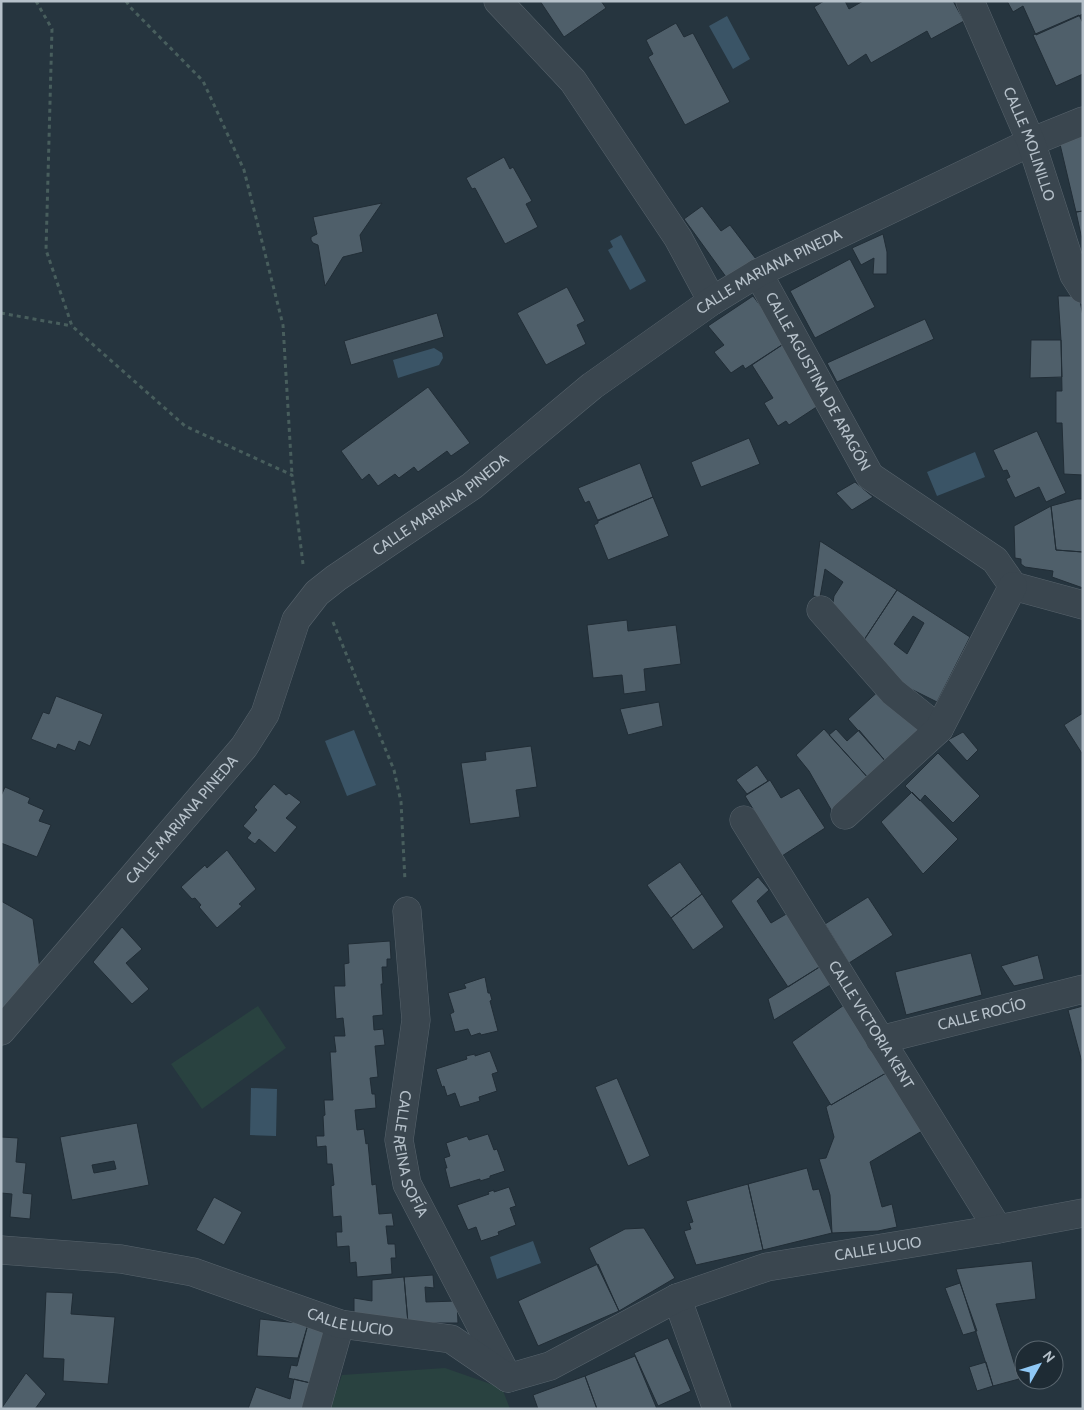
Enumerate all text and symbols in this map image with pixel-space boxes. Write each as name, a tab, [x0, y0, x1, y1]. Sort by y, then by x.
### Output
street label: CALLE MOLINILLO	[999, 84, 1059, 204]
street label: CALLE MARIANA PINEDA	[693, 225, 846, 318]
street label: CALLE AGUSTINA DE ARAGÓN	[761, 289, 874, 474]
street label: CALLE MARIANA PINEDA	[369, 450, 513, 560]
street label: CALLE MARIANA PINEDA	[122, 751, 242, 888]
street label: CALLE VICTORIA KENT	[825, 957, 918, 1092]
street label: CALLE ROCÍO	[936, 995, 1028, 1034]
street label: CALLE REINA SOFÍA	[389, 1089, 432, 1221]
street label: CALLE LUCIO	[833, 1233, 923, 1265]
street label: CALLE LUCIO	[305, 1304, 394, 1340]
north arrow	[1014, 1340, 1064, 1390]
text: N	[1039, 1347, 1059, 1366]

